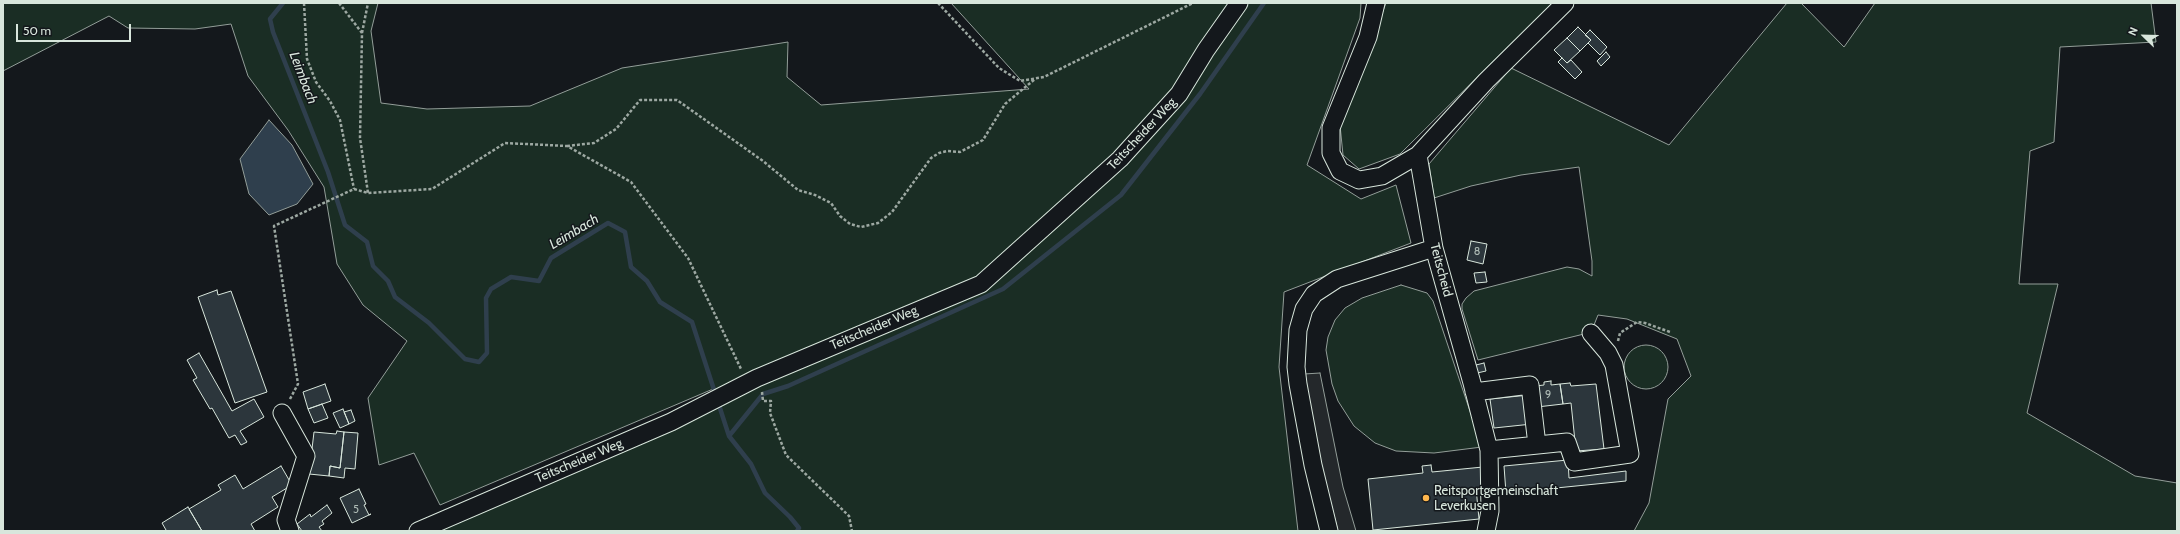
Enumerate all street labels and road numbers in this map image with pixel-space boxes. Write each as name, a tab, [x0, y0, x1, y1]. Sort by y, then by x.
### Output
street label: Teitscheider Weg	[1104, 95, 1180, 173]
street label: Teitscheid	[1426, 242, 1456, 298]
street label: Teitscheider Weg	[828, 303, 920, 353]
street label: Teitscheider Weg	[533, 436, 625, 486]

